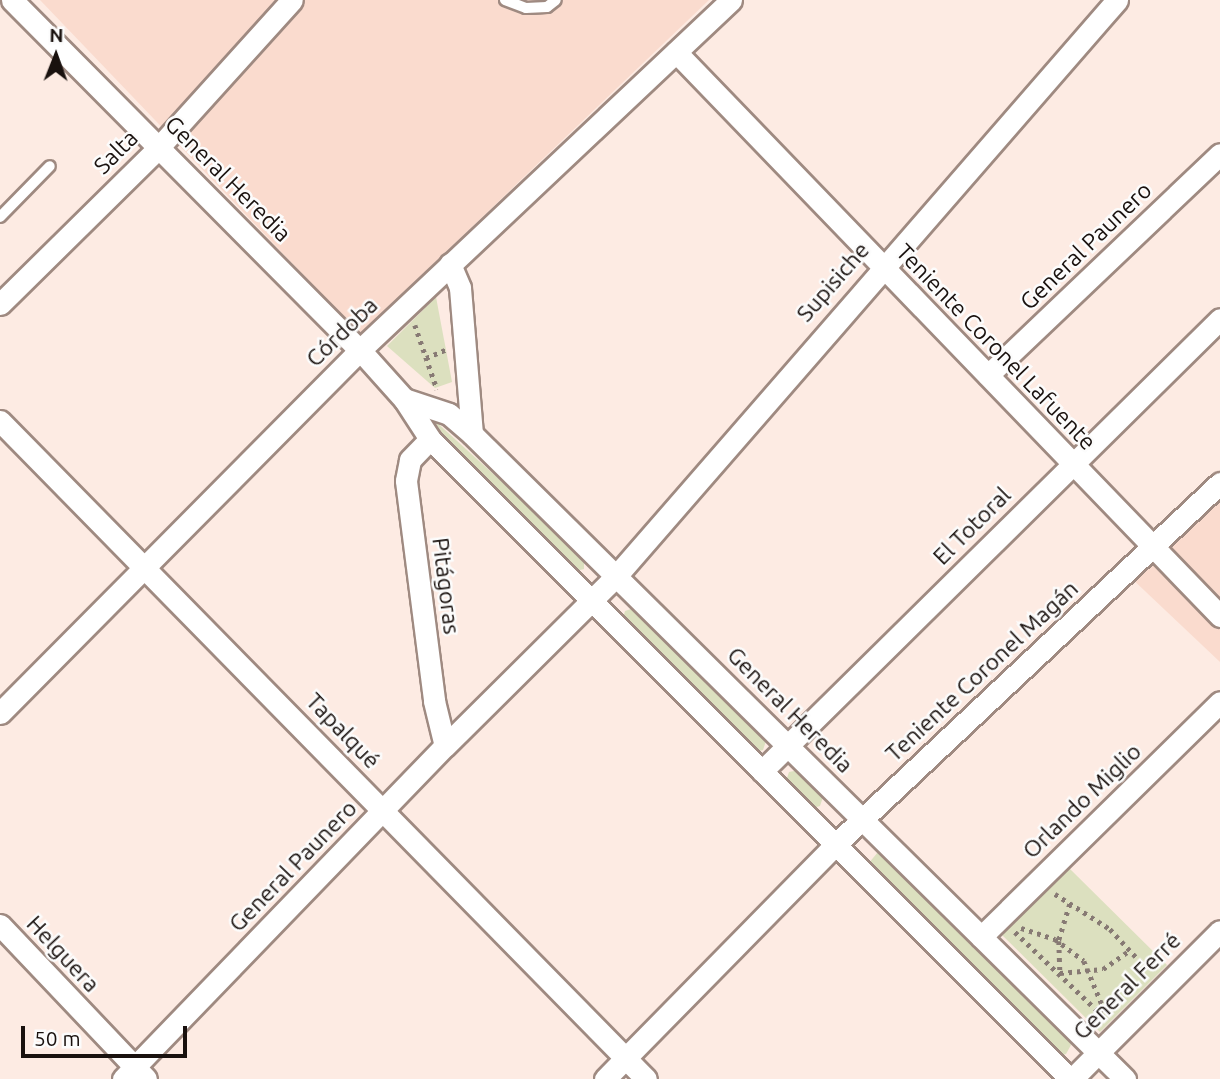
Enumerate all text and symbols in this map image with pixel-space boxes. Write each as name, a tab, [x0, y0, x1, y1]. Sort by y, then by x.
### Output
north arrow	[21, 21, 91, 91]
text: N	[49, 24, 64, 46]
street label: General Heredia	[159, 110, 297, 248]
street label: Salta	[88, 124, 144, 180]
street label: General Paunero	[1015, 176, 1157, 316]
street label: Supisiche	[791, 237, 875, 327]
street label: Teniente Coronel Lafuente	[890, 238, 1102, 456]
street label: Córdoba	[301, 291, 383, 373]
street label: El Totoral	[927, 481, 1017, 571]
street label: Pitágoras	[426, 536, 466, 636]
street label: Teniente Coronel Magán	[880, 575, 1084, 767]
street label: General Heredia	[721, 641, 859, 779]
street label: Tapalqué	[300, 687, 386, 775]
street label: Orlando Miglio	[1017, 738, 1147, 864]
street label: General Paunero	[223, 795, 363, 937]
street label: Helguera	[21, 910, 105, 998]
street label: General Ferré	[1068, 927, 1186, 1045]
scale bar	[24, 1012, 191, 1056]
text: 50 m	[34, 1026, 81, 1050]

